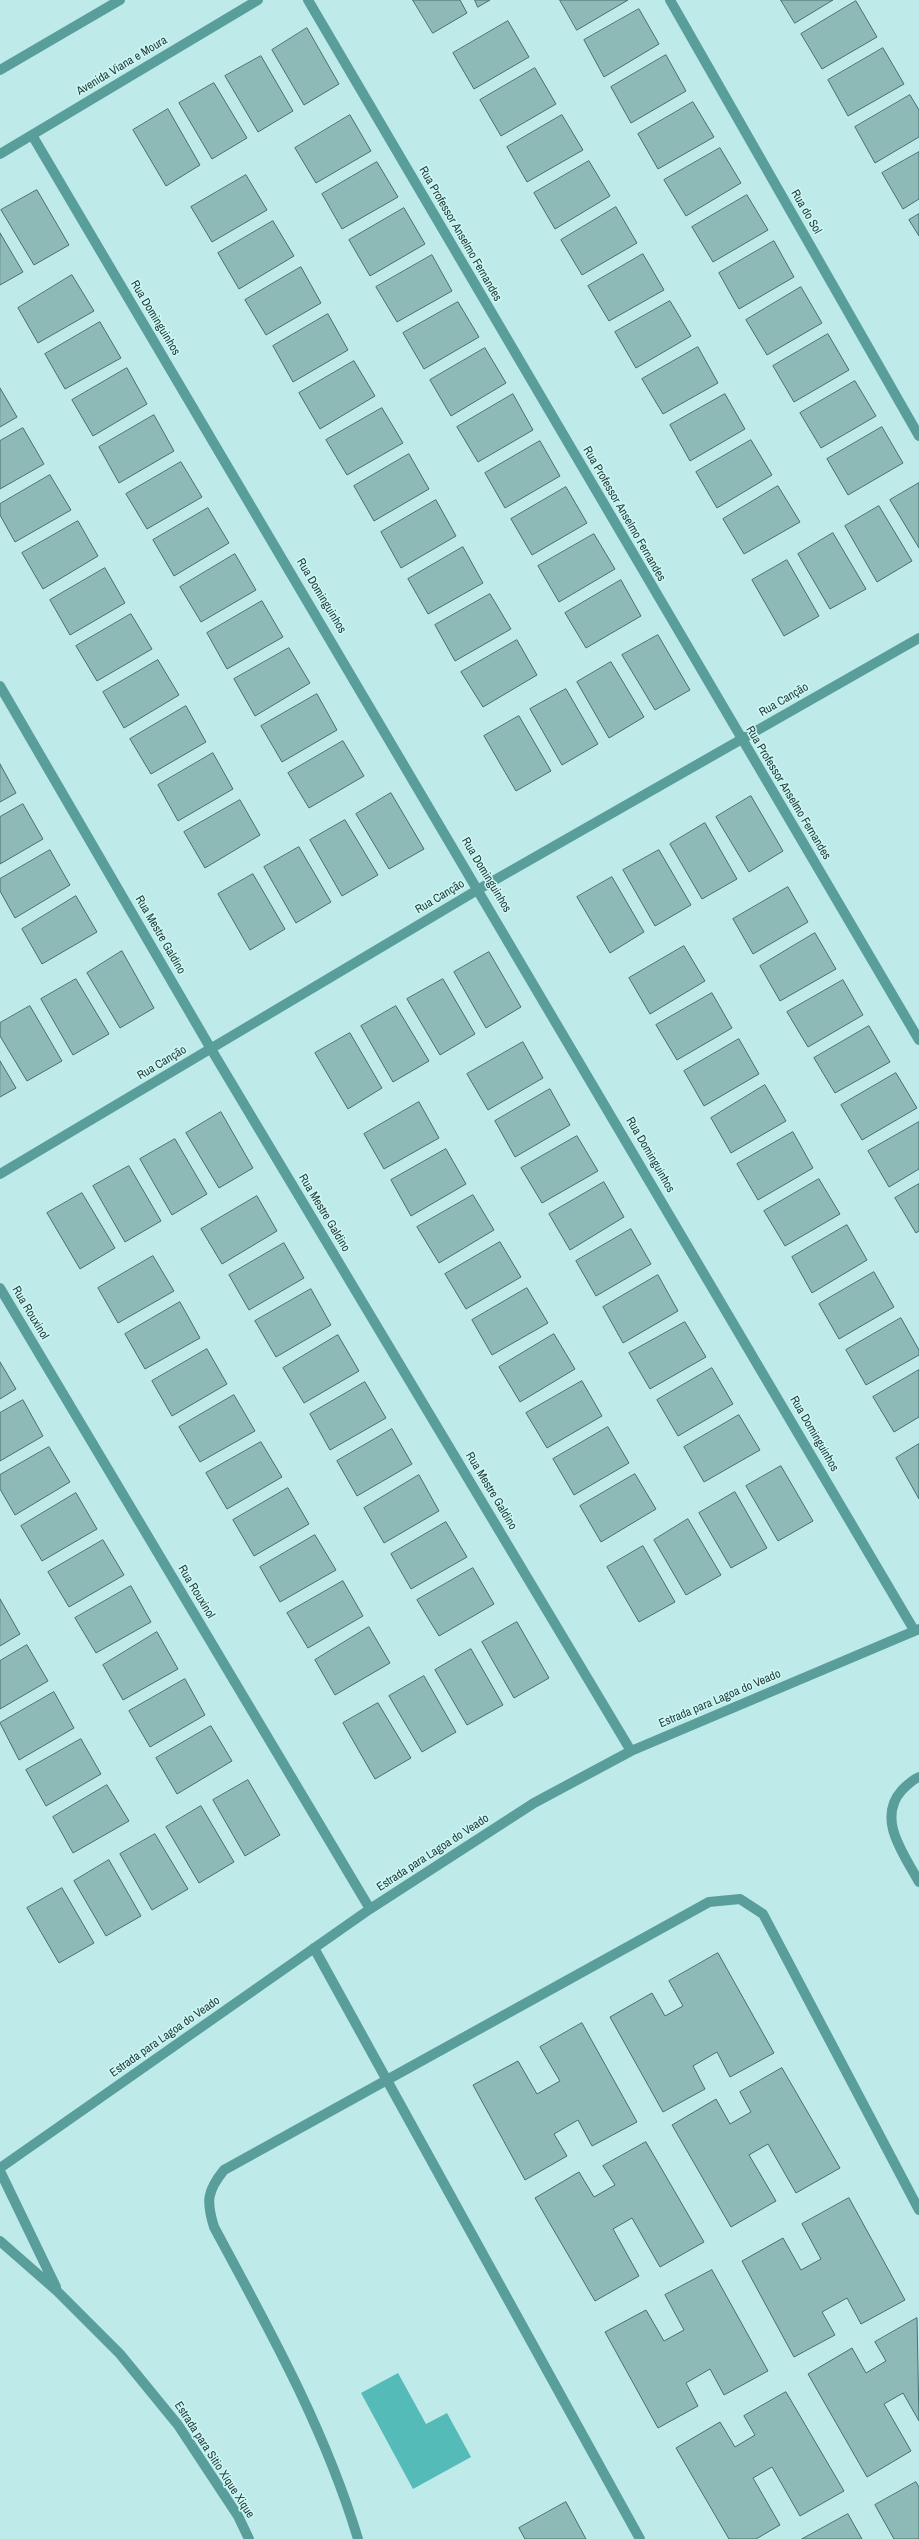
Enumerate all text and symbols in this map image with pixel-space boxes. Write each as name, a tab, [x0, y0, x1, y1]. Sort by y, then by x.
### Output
street label: Avenida Viana e Moura	[74, 33, 170, 99]
street label: Rua Professor Anselmo Fernandes	[415, 164, 505, 304]
street label: Rua do Sol	[788, 187, 824, 237]
street label: Rua Dominguinhos	[127, 278, 183, 358]
street label: Rua Professor Anselmo Fernandes	[579, 444, 669, 584]
street label: Rua Dominguinhos	[293, 556, 349, 636]
street label: Rua Canção	[757, 680, 811, 720]
street label: Rua Professor Anselmo Fernandes	[742, 724, 834, 862]
street label: Rua Dominguinhos	[458, 835, 514, 915]
street label: Rua Canção	[413, 877, 467, 917]
street label: Rua Mestre Galdino	[132, 893, 188, 977]
street label: Rua Canção	[135, 1043, 189, 1083]
street label: Rua Dominguinhos	[623, 1115, 677, 1195]
street label: Rua Mestre Galdino	[295, 1172, 353, 1254]
street label: Rua Rouxinol	[8, 1284, 52, 1342]
street label: Rua Dominguinhos	[787, 1394, 841, 1474]
street label: Rua Mestre Galdino	[462, 1450, 520, 1532]
street label: Rua Rouxinol	[174, 1563, 218, 1621]
street label: Estrada para Lagoa do Veado	[657, 1667, 783, 1731]
street label: Estrada para Lagoa do Veado	[374, 1811, 492, 1895]
street label: Estrada para Lagoa do Veado	[107, 1994, 223, 2080]
street label: Estrada para Sitio Xique Xique	[171, 2399, 257, 2521]

